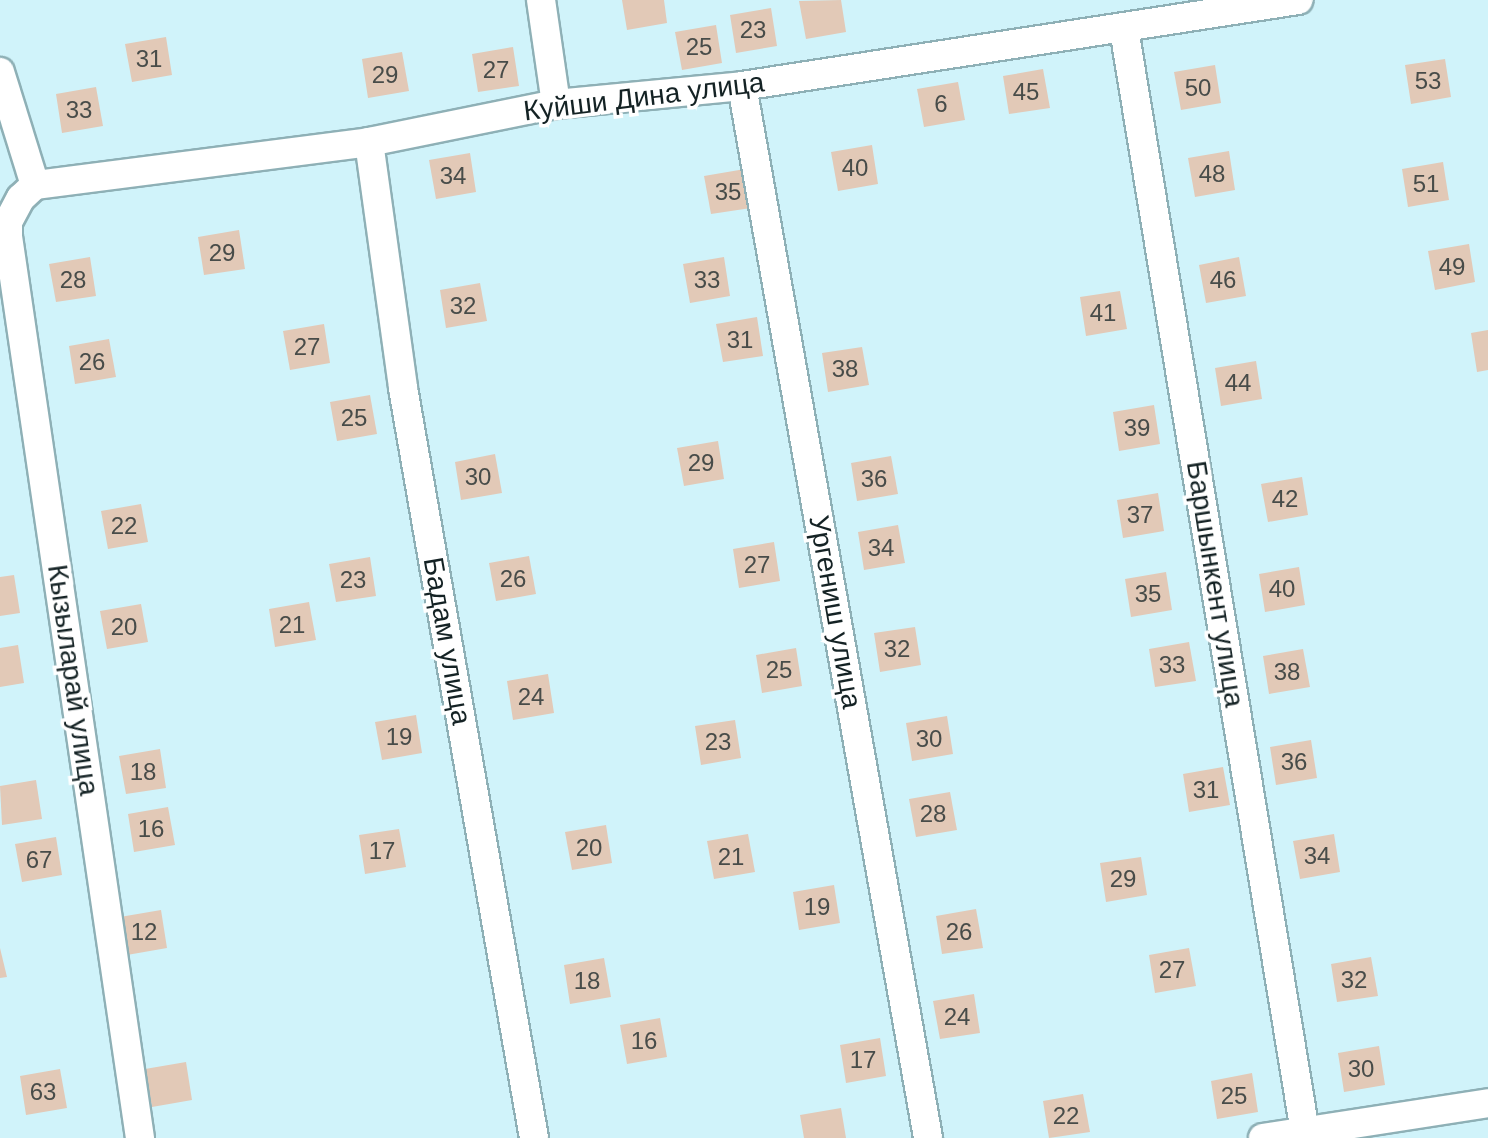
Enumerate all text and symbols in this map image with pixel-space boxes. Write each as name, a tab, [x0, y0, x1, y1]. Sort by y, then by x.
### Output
house number: 23	[740, 16, 766, 44]
house number: 25	[686, 33, 712, 61]
house number: 31	[136, 45, 162, 73]
house number: 27	[483, 56, 509, 84]
house number: 29	[372, 61, 398, 89]
street label: Куйши Дина улица	[522, 66, 766, 128]
house number: 53	[1415, 67, 1441, 95]
house number: 50	[1185, 74, 1211, 102]
house number: 45	[1013, 78, 1039, 106]
house number: 6	[934, 90, 948, 118]
house number: 33	[66, 96, 92, 124]
house number: 40	[842, 154, 868, 182]
house number: 48	[1199, 160, 1225, 188]
house number: 34	[440, 162, 466, 190]
house number: 51	[1413, 170, 1439, 198]
house number: 35	[715, 178, 741, 206]
house number: 29	[209, 239, 235, 267]
house number: 49	[1439, 253, 1465, 281]
house number: 28	[60, 266, 86, 294]
house number: 33	[694, 266, 720, 294]
house number: 46	[1210, 266, 1236, 294]
house number: 32	[450, 292, 476, 320]
house number: 41	[1090, 299, 1116, 327]
house number: 31	[727, 326, 753, 354]
house number: 27	[294, 333, 320, 361]
house number: 26	[79, 348, 105, 376]
house number: 38	[832, 355, 858, 383]
house number: 44	[1225, 369, 1251, 397]
house number: 25	[341, 404, 367, 432]
house number: 39	[1124, 414, 1150, 442]
house number: 29	[688, 449, 714, 477]
street label: Баршынкент улица	[1179, 459, 1251, 709]
house number: 30	[465, 463, 491, 491]
house number: 36	[861, 465, 887, 493]
house number: 42	[1272, 485, 1298, 513]
house number: 37	[1127, 501, 1153, 529]
house number: 22	[111, 512, 137, 540]
street label: Ургениш улица	[801, 513, 869, 711]
house number: 34	[868, 534, 894, 562]
house number: 27	[744, 551, 770, 579]
street label: Бадам улица	[416, 554, 478, 728]
street label: Кызыларай улица	[40, 562, 106, 798]
house number: 26	[500, 565, 526, 593]
house number: 23	[340, 566, 366, 594]
house number: 40	[1269, 575, 1295, 603]
house number: 35	[1135, 580, 1161, 608]
house number: 21	[279, 611, 305, 639]
house number: 20	[111, 613, 137, 641]
house number: 32	[884, 635, 910, 663]
house number: 33	[1159, 651, 1185, 679]
house number: 25	[766, 656, 792, 684]
house number: 38	[1274, 658, 1300, 686]
house number: 24	[518, 683, 544, 711]
house number: 19	[386, 723, 412, 751]
house number: 30	[916, 725, 942, 753]
house number: 23	[705, 728, 731, 756]
house number: 36	[1281, 748, 1307, 776]
house number: 18	[130, 758, 156, 786]
house number: 31	[1193, 776, 1219, 804]
house number: 28	[920, 800, 946, 828]
house number: 16	[138, 815, 164, 843]
house number: 20	[576, 834, 602, 862]
house number: 17	[369, 837, 395, 865]
house number: 34	[1304, 842, 1330, 870]
house number: 21	[718, 843, 744, 871]
house number: 67	[26, 846, 52, 874]
house number: 29	[1110, 865, 1136, 893]
house number: 19	[804, 893, 830, 921]
house number: 12	[131, 918, 157, 946]
house number: 26	[946, 918, 972, 946]
house number: 27	[1159, 956, 1185, 984]
house number: 32	[1341, 966, 1367, 994]
house number: 18	[574, 967, 600, 995]
house number: 24	[944, 1003, 970, 1031]
house number: 16	[631, 1027, 657, 1055]
house number: 17	[850, 1046, 876, 1074]
house number: 30	[1348, 1055, 1374, 1083]
house number: 63	[30, 1078, 56, 1106]
house number: 25	[1221, 1082, 1247, 1110]
house number: 22	[1053, 1102, 1079, 1130]

